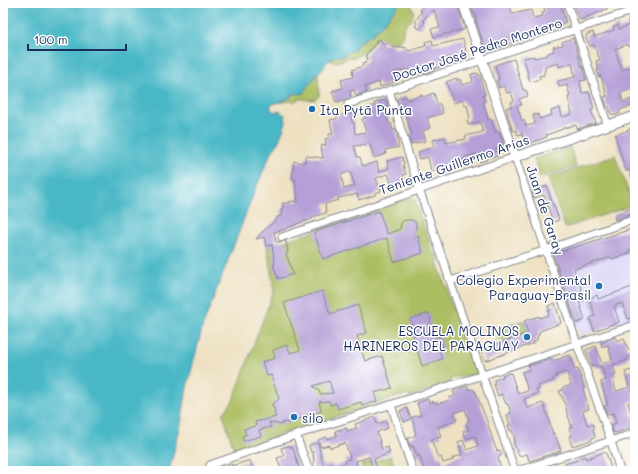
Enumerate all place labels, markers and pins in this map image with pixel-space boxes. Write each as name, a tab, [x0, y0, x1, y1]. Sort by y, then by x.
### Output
place label: Ita Pytã Punta	[320, 101, 412, 118]
marker: Ita Pytã Punta	[307, 104, 317, 114]
place label: Colegio Experimental Paraguay-Brasil	[456, 271, 591, 303]
marker: Colegio Experimental Paraguay-Brasil	[594, 281, 604, 291]
place label: ESCUELA MOLINOS HARINEROS DEL PARAGUAY	[343, 322, 519, 354]
marker: ESCUELA MOLINOS HARINEROS DEL PARAGUAY	[522, 332, 532, 342]
place label: silo	[302, 409, 324, 426]
marker: silo	[289, 412, 299, 422]

